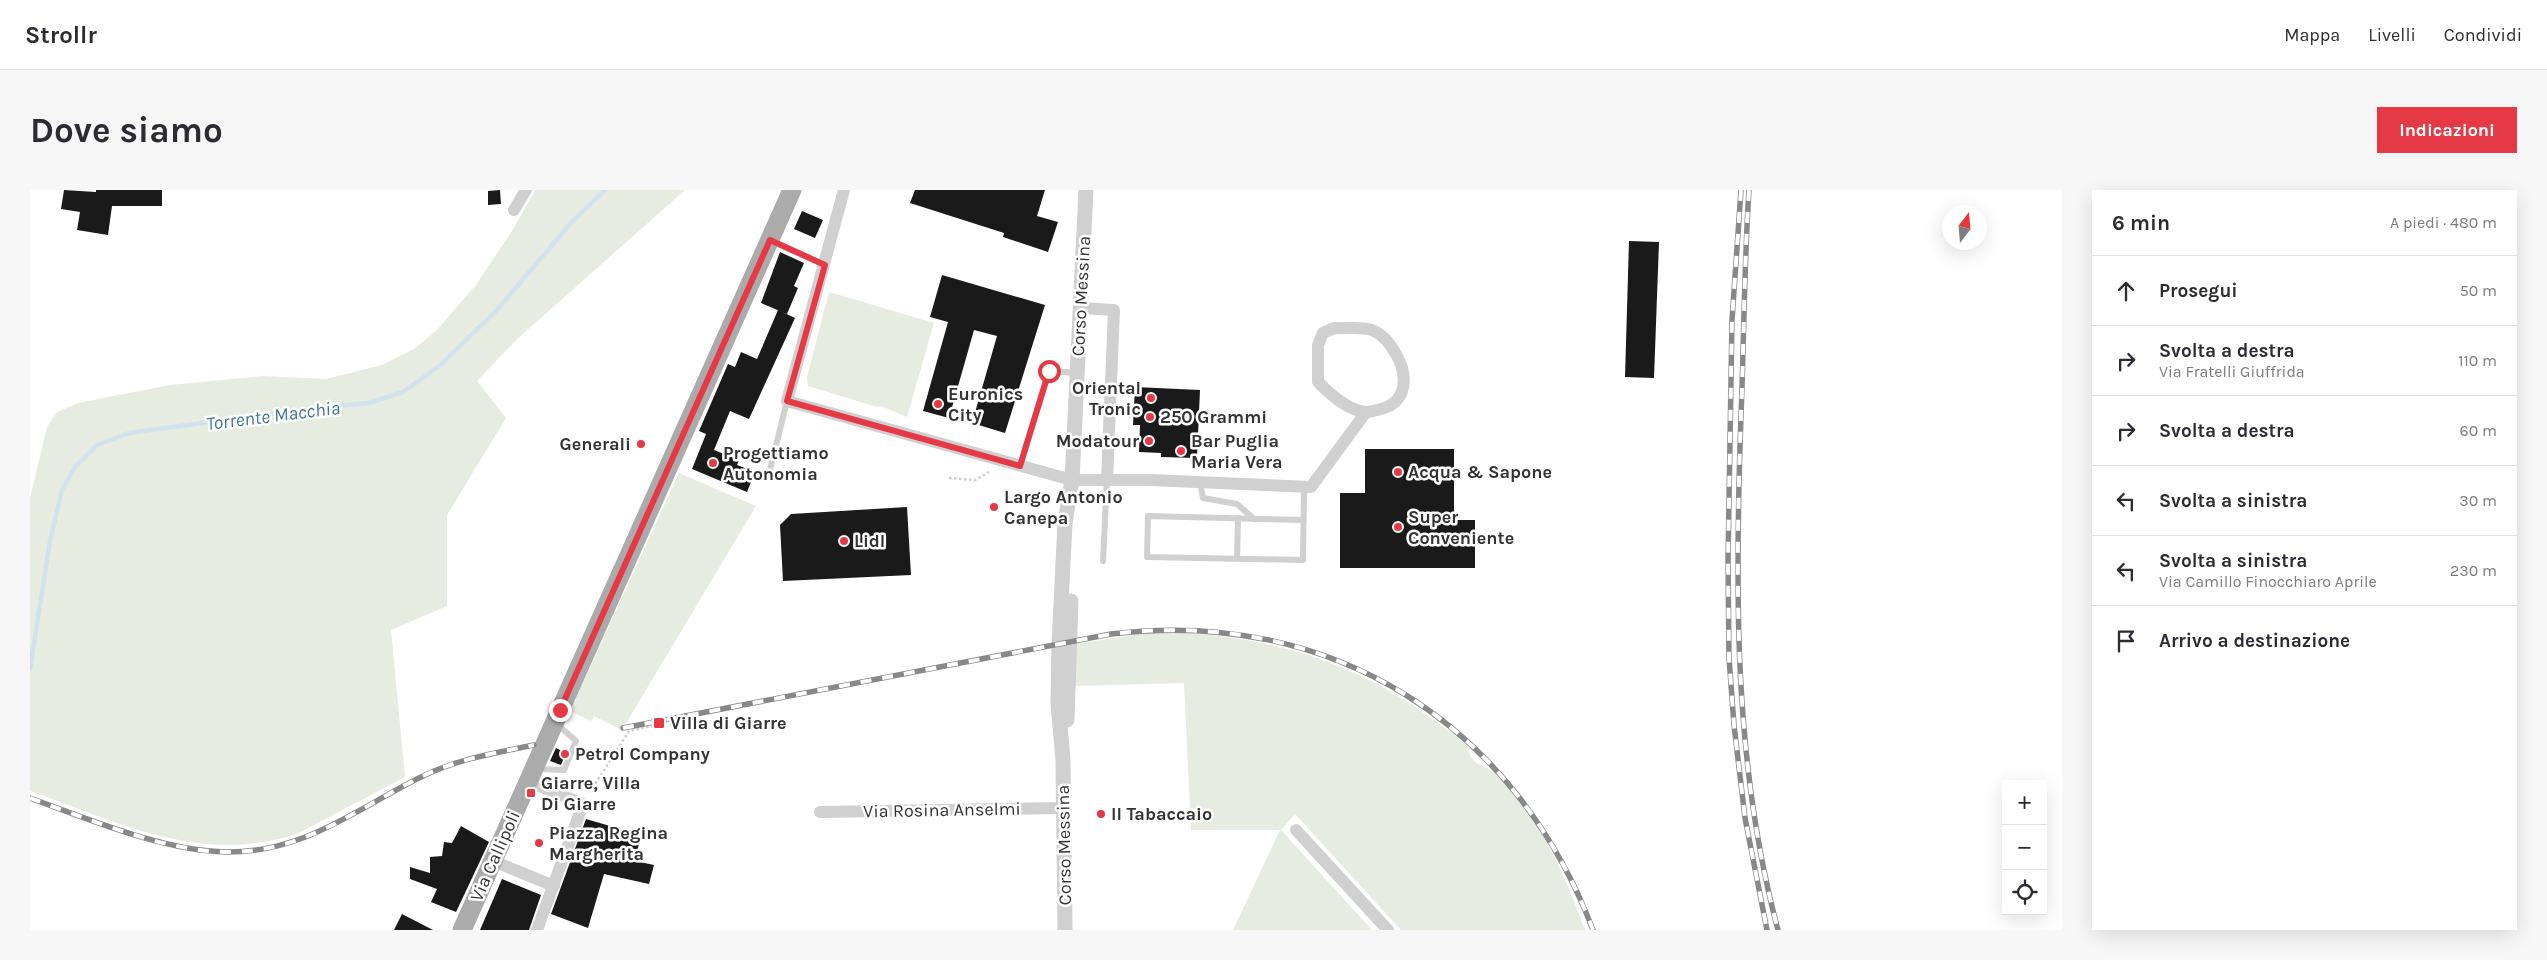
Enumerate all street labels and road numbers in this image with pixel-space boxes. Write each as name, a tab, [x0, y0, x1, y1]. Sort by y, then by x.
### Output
street label: Corso Messina	[1067, 235, 1095, 357]
street label: Corso Messina	[1052, 785, 1076, 905]
street label: Via Rosina Anselmi	[863, 798, 1021, 822]
street label: Via Callipoli	[465, 807, 525, 905]

